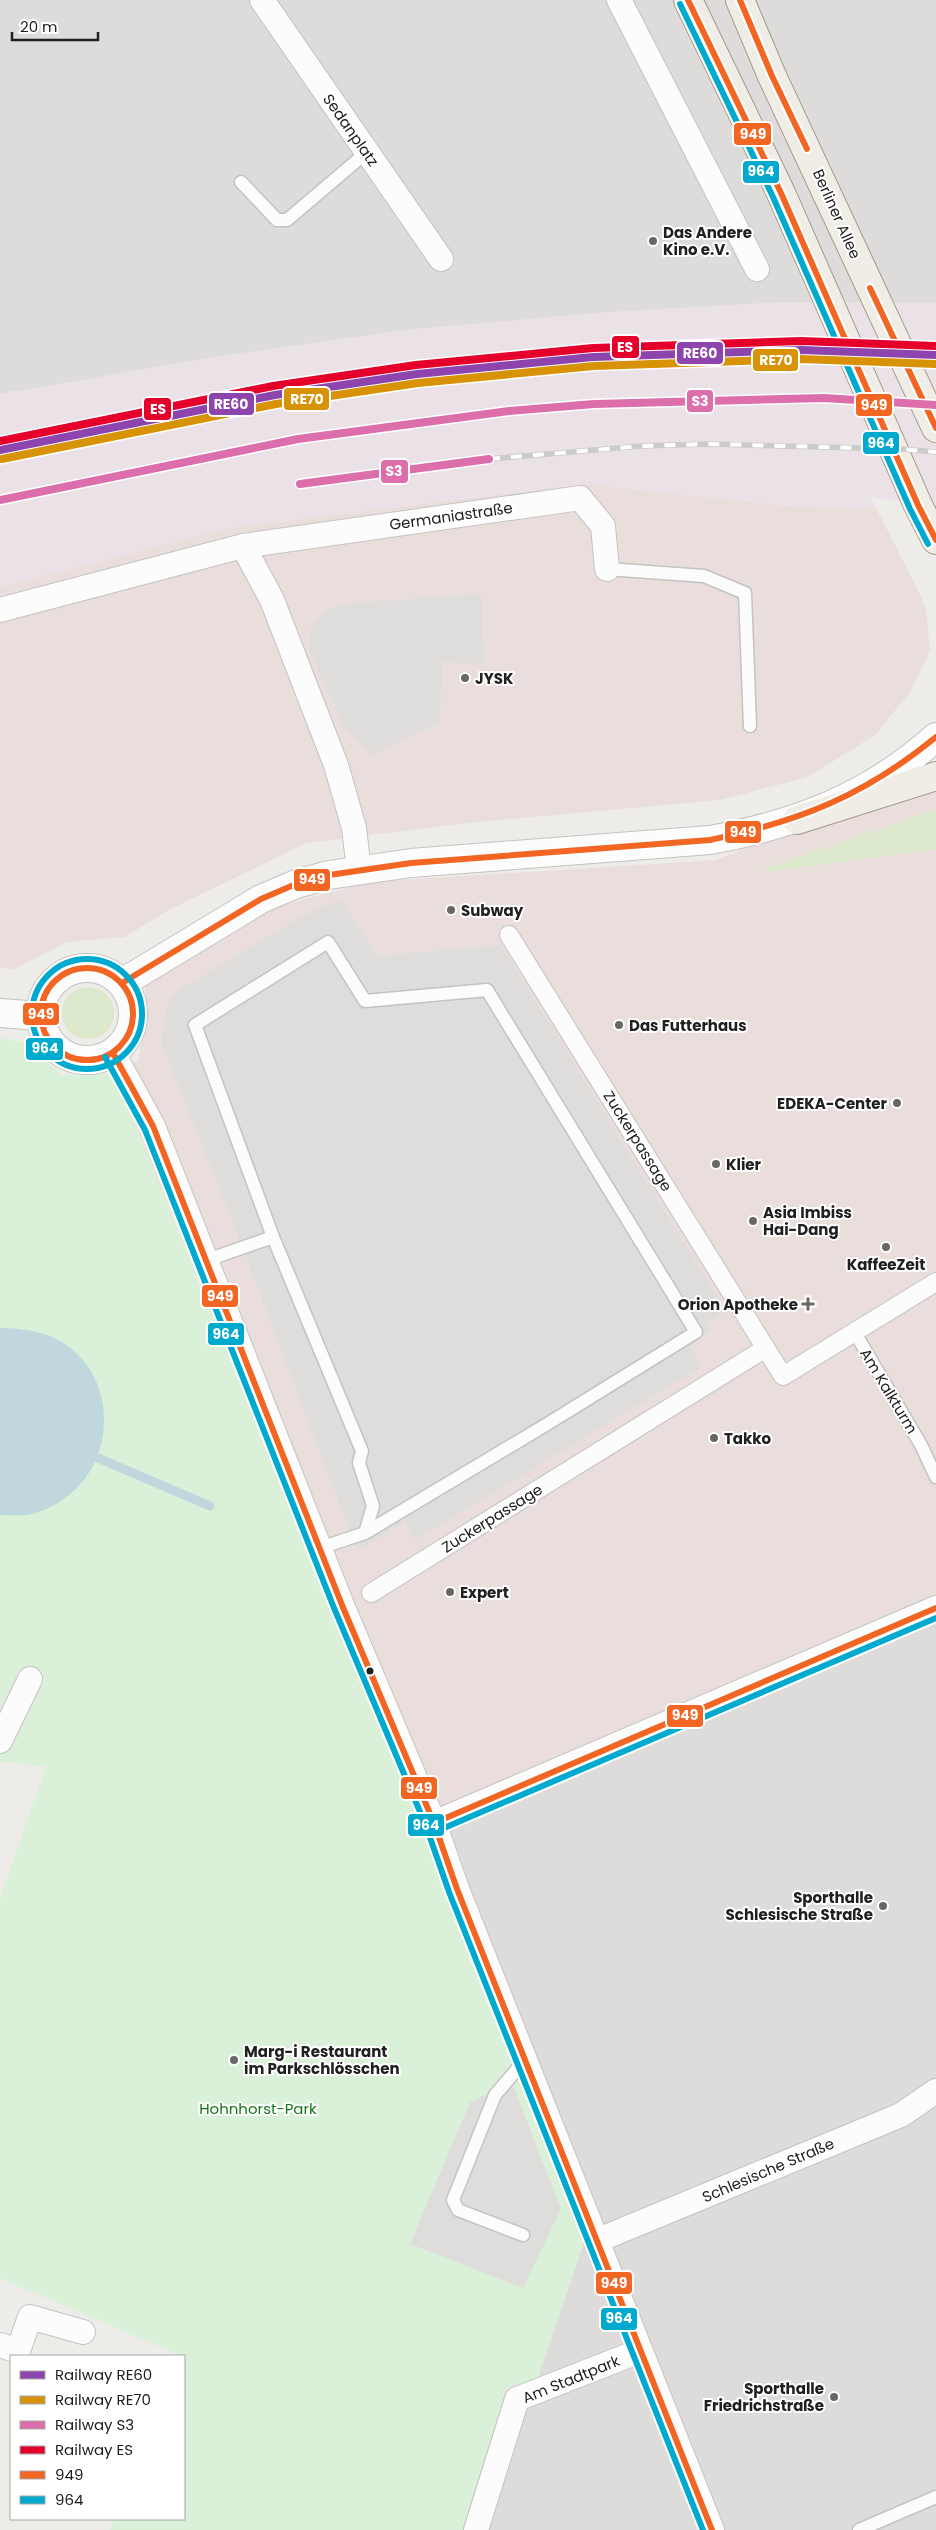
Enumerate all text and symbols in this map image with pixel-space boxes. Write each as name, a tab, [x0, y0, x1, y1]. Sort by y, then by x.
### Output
scale bar	[12, 10, 99, 42]
text: 20 m	[20, 16, 58, 37]
street label: Sedanplatz	[318, 89, 384, 171]
line badge: 949	[733, 122, 772, 146]
text: 949	[740, 124, 766, 144]
line badge: 964	[742, 160, 780, 184]
text: 964	[747, 161, 775, 181]
street label: Berliner Allee	[808, 166, 866, 262]
place label: Das Andere Kino e.V.	[663, 222, 752, 260]
marker: Das Andere Kino e.V.	[647, 235, 659, 247]
line badge: ES	[611, 335, 640, 359]
text: ES	[617, 337, 633, 357]
line badge: RE60	[676, 341, 724, 365]
text: RE60	[683, 343, 717, 363]
line badge: RE70	[752, 348, 799, 372]
text: RE70	[759, 350, 793, 370]
line badge: RE70	[283, 387, 330, 411]
text: RE70	[290, 389, 324, 409]
line badge: S3	[686, 389, 714, 413]
text: S3	[691, 391, 709, 411]
line badge: RE60	[208, 392, 255, 416]
line badge: 949	[855, 393, 893, 417]
text: RE60	[214, 394, 248, 414]
text: 949	[861, 395, 887, 415]
line badge: ES	[143, 397, 172, 421]
text: ES	[150, 399, 166, 419]
line badge: 964	[862, 431, 900, 455]
text: 964	[867, 433, 895, 453]
line badge: S3	[380, 459, 409, 484]
text: S3	[385, 461, 403, 481]
street label: Germaniastraße	[388, 497, 514, 535]
place label: JYSK	[475, 668, 514, 689]
marker: JYSK	[459, 672, 471, 684]
line badge: 949	[724, 820, 762, 844]
text: 949	[730, 822, 756, 842]
line badge: 949	[293, 868, 331, 892]
text: 949	[299, 869, 325, 889]
place label: Subway	[461, 900, 524, 921]
marker: Subway	[445, 904, 457, 916]
line badge: 949	[22, 1002, 60, 1026]
text: 949	[28, 1004, 54, 1024]
place label: Das Futterhaus	[629, 1015, 747, 1036]
marker: Das Futterhaus	[613, 1019, 625, 1031]
line badge: 964	[25, 1037, 64, 1061]
text: 964	[31, 1038, 59, 1058]
street label: Zuckerpassage	[599, 1087, 677, 1195]
place label: EDEKA-Center	[777, 1093, 888, 1114]
marker: EDEKA-Center	[891, 1097, 903, 1109]
place label: Klier	[726, 1154, 762, 1175]
marker: Klier	[710, 1158, 722, 1170]
place label: Asia Imbiss Hai-Dang	[763, 1202, 852, 1240]
marker: Asia Imbiss Hai-Dang	[747, 1215, 759, 1227]
marker: KaffeeZeit	[880, 1241, 892, 1253]
place label: KaffeeZeit	[847, 1254, 925, 1275]
line badge: 949	[201, 1284, 239, 1308]
text: 949	[207, 1286, 233, 1306]
place label: Orion Apotheke	[678, 1294, 798, 1315]
marker: Orion Apotheke	[802, 1298, 814, 1310]
line badge: 964	[207, 1322, 245, 1346]
text: 964	[212, 1324, 240, 1344]
street label: Am Kalkturm	[855, 1344, 923, 1438]
place label: Takko	[724, 1428, 772, 1449]
marker: Takko	[708, 1432, 720, 1444]
street label: Zuckerpassage	[438, 1479, 546, 1557]
place label: Expert	[460, 1582, 509, 1603]
marker: Expert	[444, 1586, 456, 1598]
unlabelled marker	[365, 1666, 375, 1676]
line badge: 949	[666, 1704, 704, 1728]
text: 949	[672, 1705, 698, 1725]
line badge: 949	[400, 1776, 438, 1800]
text: 949	[406, 1778, 432, 1798]
line badge: 964	[407, 1813, 445, 1837]
text: 964	[412, 1815, 440, 1835]
place label: Sporthalle Schlesische Straße	[726, 1887, 873, 1925]
marker: Sporthalle Schlesische Straße	[877, 1900, 889, 1912]
place label: Marg-i Restaurant im Parkschlösschen	[244, 2041, 400, 2079]
marker: Marg-i Restaurant im Parkschlösschen	[228, 2054, 240, 2066]
park label: Hohnhorst-Park	[199, 2098, 317, 2119]
street label: Schlesische Straße	[699, 2133, 837, 2207]
line badge: 949	[595, 2271, 633, 2295]
text: 949	[601, 2273, 627, 2293]
line badge: 964	[600, 2307, 638, 2331]
text: 964	[605, 2308, 633, 2328]
street label: Am Stadtpark	[519, 2350, 623, 2408]
legend	[10, 2355, 185, 2520]
text: Railway RE60	[55, 2364, 152, 2385]
place label: Sporthalle Friedrichstraße	[704, 2378, 824, 2416]
text: Railway RE70	[55, 2389, 151, 2410]
marker: Sporthalle Friedrichstraße	[828, 2391, 840, 2403]
text: Railway S3	[55, 2414, 134, 2435]
text: Railway ES	[55, 2439, 133, 2460]
text: 949	[55, 2464, 83, 2485]
text: 964	[55, 2489, 83, 2510]

